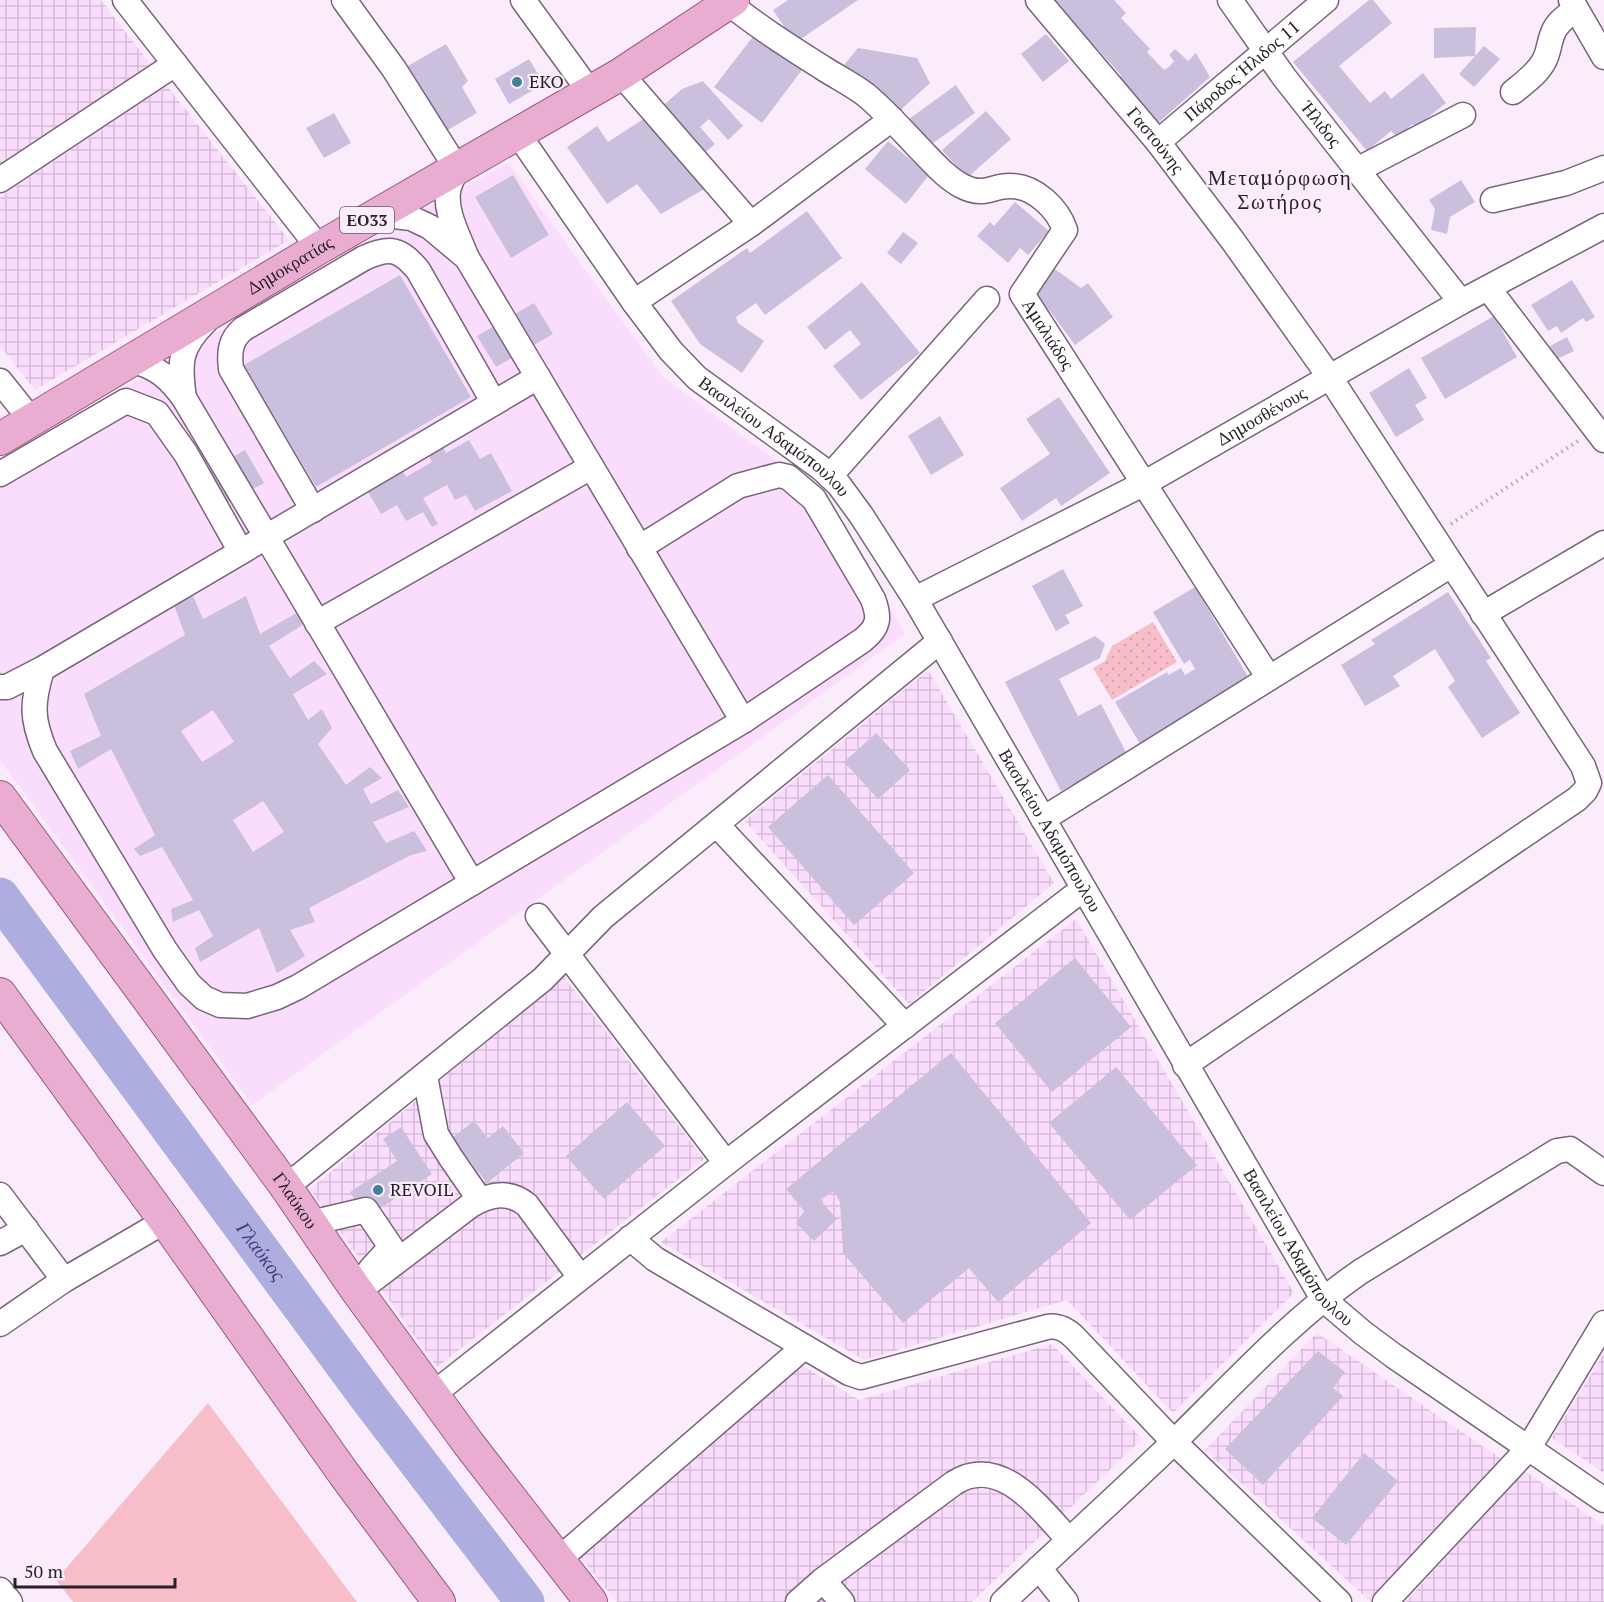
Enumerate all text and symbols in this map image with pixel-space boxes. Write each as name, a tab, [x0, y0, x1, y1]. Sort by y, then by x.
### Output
street label: Πάροδος Ήλιδος 11	[1178, 14, 1305, 126]
place label: EKO	[529, 69, 564, 93]
marker: EKO	[510, 75, 524, 89]
street label: Ήλιδος	[1296, 95, 1348, 152]
street label: Γαστούνης	[1122, 101, 1191, 178]
district label: Μεταμόρφωση Σωτήρος	[1208, 163, 1352, 215]
road number: ΕΟ33	[340, 207, 394, 233]
street label: Δημοκρατίας	[242, 230, 337, 300]
street label: Αμαλιάδος	[1017, 294, 1081, 374]
street label: Βασιλείου Αδαμόπουλου	[694, 370, 856, 501]
street label: Δημοσθένους	[1212, 380, 1310, 450]
street label: Βασιλείου Αδαμόπουλου	[994, 744, 1108, 916]
street label: Βασιλείου Αδαμόπουλου	[1238, 1164, 1359, 1331]
street label: Γλαύκου	[268, 1167, 324, 1233]
place label: REVOIL	[390, 1177, 453, 1201]
marker: REVOIL	[371, 1183, 385, 1197]
water label: Γλαύκος	[230, 1215, 293, 1287]
scale bar	[15, 1551, 176, 1589]
text: 50 m	[24, 1559, 64, 1583]

